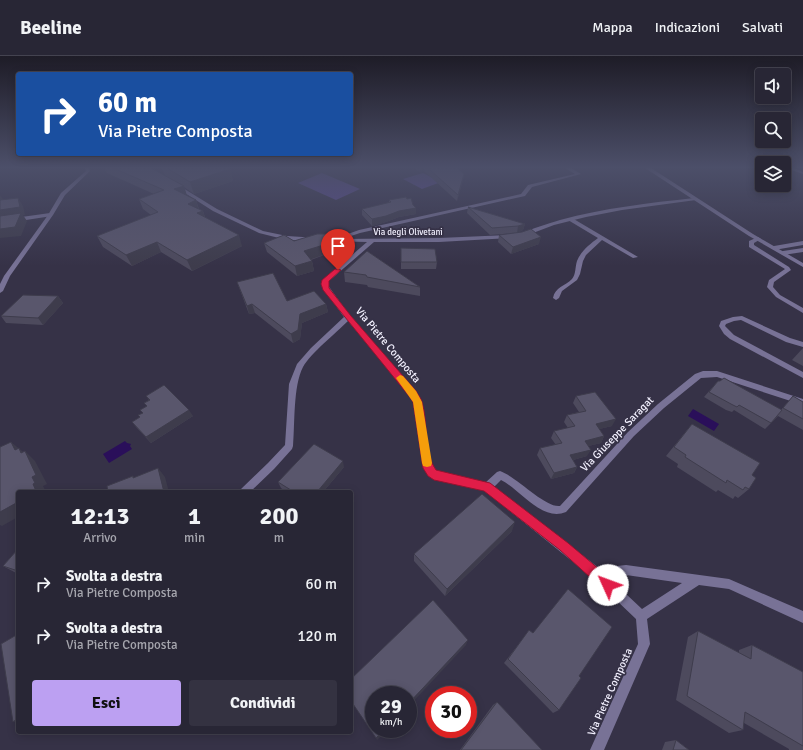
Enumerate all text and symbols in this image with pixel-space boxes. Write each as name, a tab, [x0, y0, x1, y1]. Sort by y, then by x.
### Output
text: Beeline	[20, 16, 82, 40]
text: Mappa	[592, 19, 633, 36]
text: Indicazioni	[655, 19, 720, 36]
text: Salvati	[742, 19, 783, 36]
map controls	[755, 68, 791, 192]
button: sound	[755, 68, 791, 104]
text: 60 m	[98, 86, 157, 120]
icon: right	[32, 88, 84, 140]
button: search	[755, 112, 791, 148]
text: Via Pietre Composta	[98, 120, 253, 142]
button: layers	[755, 156, 791, 192]
street label: Via degli Olivetani	[373, 227, 443, 238]
pin	[321, 229, 355, 270]
icon: arrive	[327, 235, 349, 257]
street label: Via Pietre Composta	[353, 305, 424, 386]
street label: Via Giuseppe Saragat	[578, 394, 656, 474]
text: 12:13	[71, 501, 129, 531]
text: 1	[188, 501, 201, 531]
text: 200	[260, 501, 298, 531]
text: Arrivo	[83, 530, 117, 546]
text: min	[184, 530, 205, 546]
text: m	[274, 530, 284, 546]
position arrow	[587, 564, 629, 606]
text: Svolta a destra	[66, 567, 162, 585]
icon: right	[32, 573, 54, 595]
text: 60 m	[306, 575, 337, 593]
text: Via Pietre Composta	[66, 585, 178, 601]
text: Svolta a destra	[66, 619, 162, 637]
icon: right	[32, 625, 54, 647]
text: 120 m	[297, 627, 337, 645]
text: Via Pietre Composta	[66, 637, 178, 653]
street label: Via Pietre Composta	[585, 646, 635, 738]
button: Esci	[32, 680, 181, 726]
button: Condividi	[189, 680, 337, 726]
speed limit sign: 30	[425, 686, 477, 738]
text: 29	[380, 694, 402, 719]
text: km/h	[380, 716, 402, 728]

